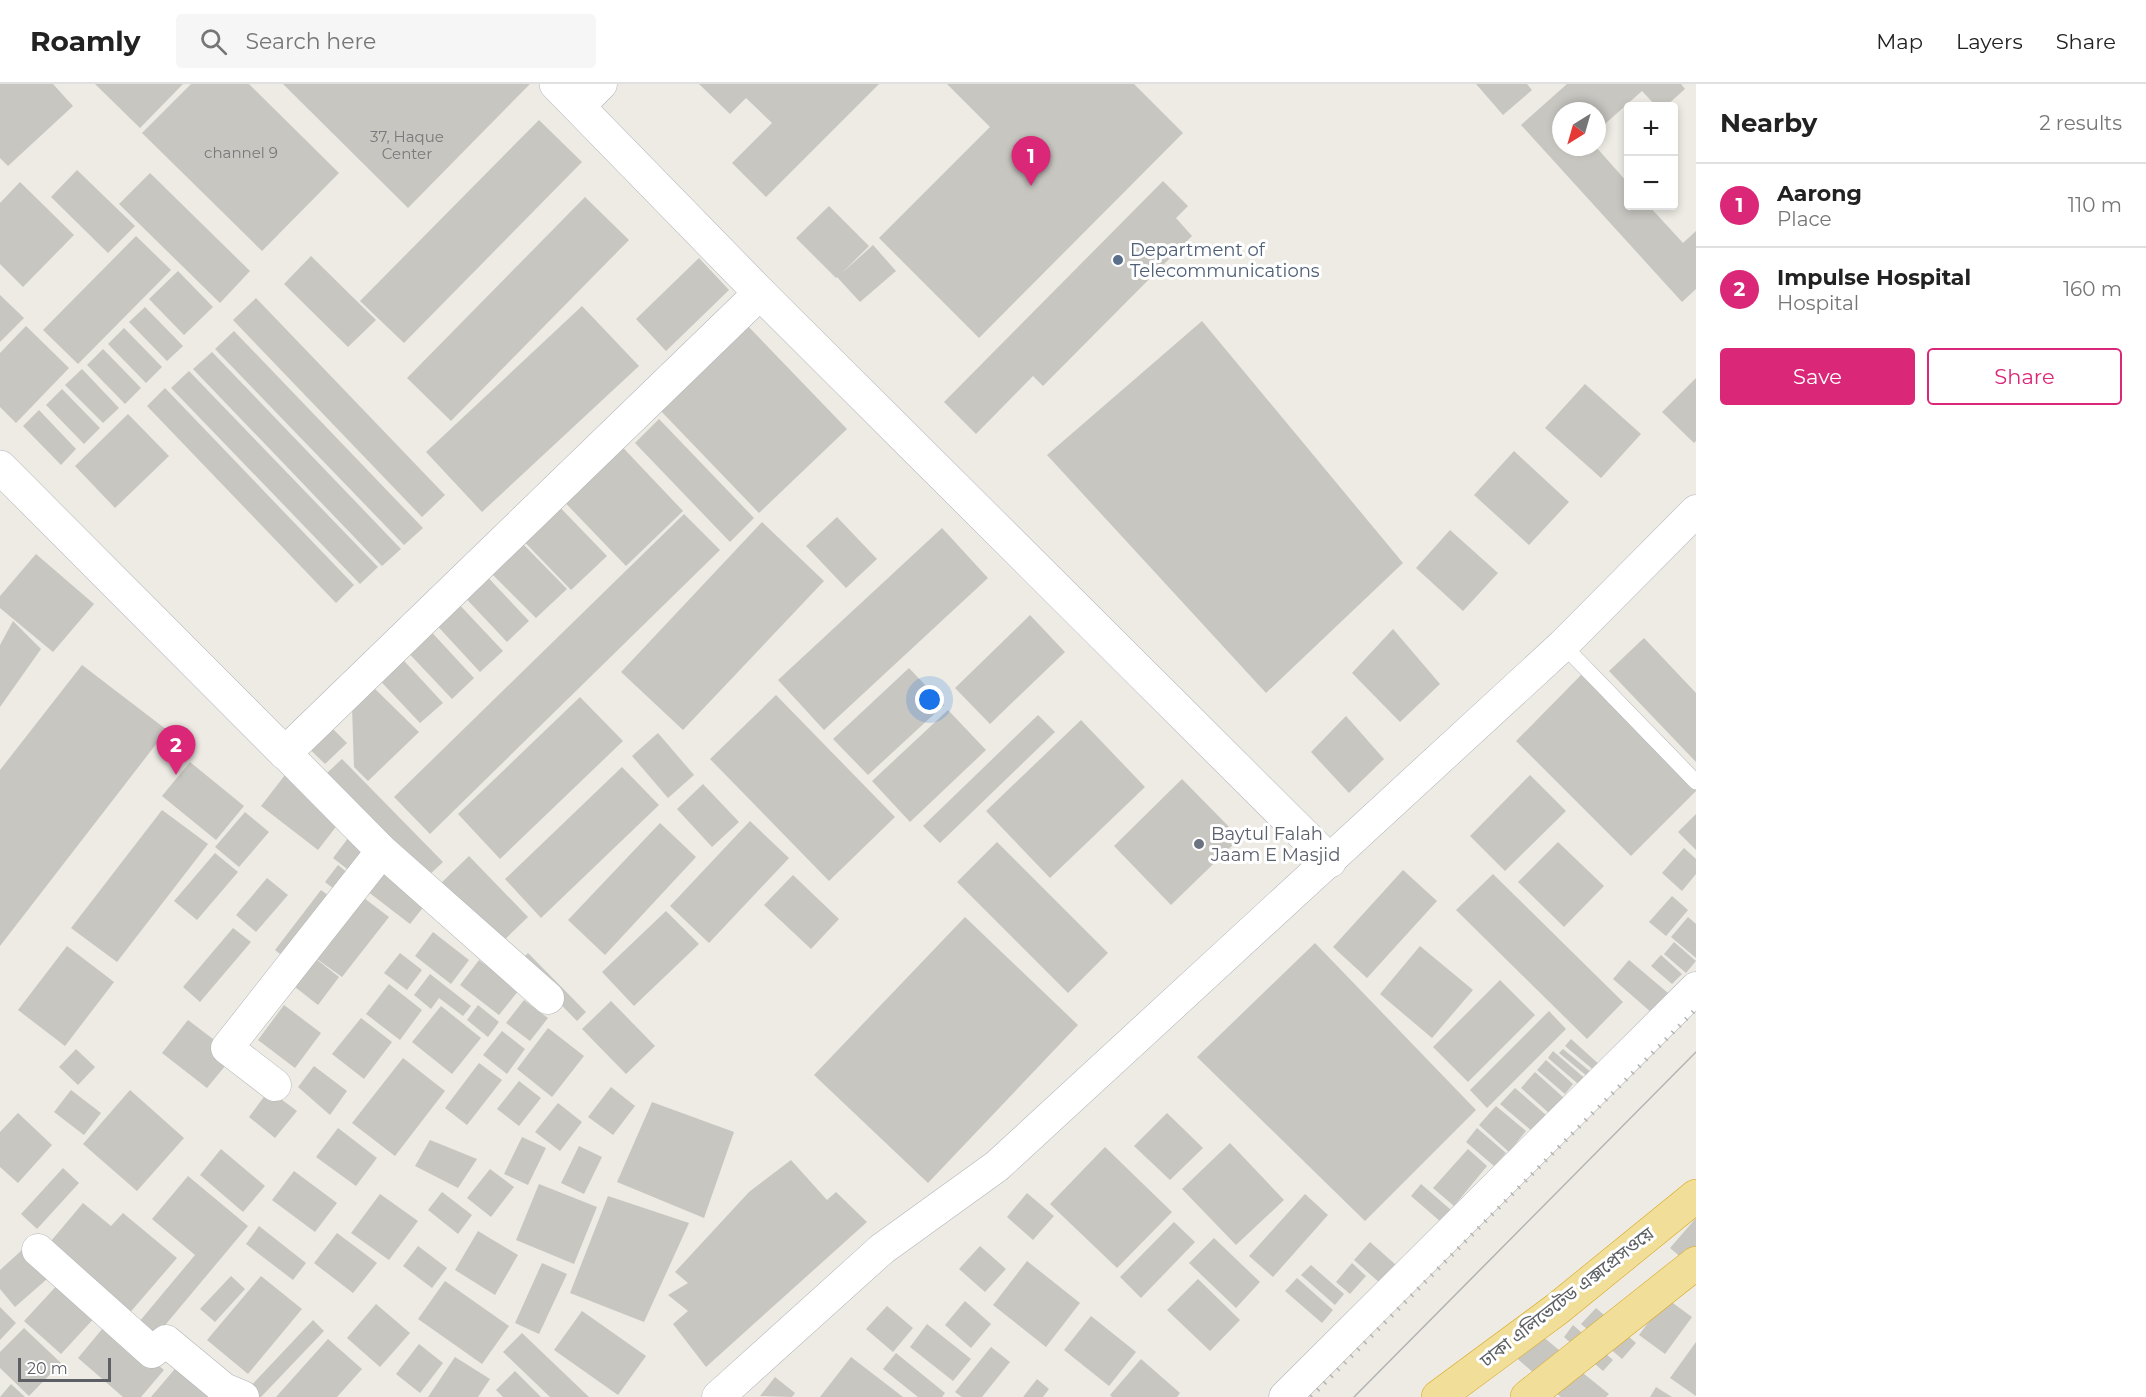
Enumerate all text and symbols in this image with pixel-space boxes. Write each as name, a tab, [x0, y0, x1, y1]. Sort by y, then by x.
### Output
search box	[176, 14, 596, 68]
text: Roamly	[30, 24, 140, 58]
icon: search	[197, 25, 230, 58]
text: Search here	[245, 28, 376, 55]
text: Map	[1876, 29, 1923, 54]
text: Layers	[1956, 29, 2023, 54]
text: Share	[2056, 29, 2116, 54]
north arrow	[1552, 102, 1606, 156]
map controls	[1624, 102, 1678, 210]
button: +	[1624, 102, 1678, 156]
text: Nearby	[1720, 107, 1817, 139]
text: 2 results	[2039, 111, 2122, 135]
house number: 37, Haque Center	[370, 127, 444, 163]
pin: 1	[1012, 136, 1050, 186]
house number: channel 9	[204, 143, 278, 162]
button: −	[1624, 156, 1678, 210]
text: Aarong	[1777, 180, 1862, 207]
text: 1	[1736, 193, 1743, 217]
text: 110 m	[2068, 193, 2122, 217]
text: Place	[1777, 207, 1832, 231]
place label: Department of Telecommunications	[1130, 239, 1320, 282]
marker: Department of Telecommunications	[1111, 253, 1125, 267]
text: Impulse Hospital	[1777, 264, 1971, 291]
text: 2	[1734, 277, 1745, 301]
text: 160 m	[2063, 277, 2122, 301]
text: Hospital	[1777, 291, 1859, 315]
button: Save	[1720, 348, 1915, 405]
button: Share	[1927, 348, 2122, 405]
your location	[915, 685, 944, 714]
pin: 2	[156, 726, 195, 775]
place label: Baytul Falah Jaam E Masjid	[1210, 823, 1340, 866]
marker: Baytul Falah Jaam E Masjid	[1192, 837, 1206, 851]
street label: ঢাকা এলিভেটেড এক্সপ্রেসওয়ে	[1475, 1222, 1659, 1372]
scale bar	[18, 1355, 111, 1382]
text: 20 m	[27, 1359, 68, 1378]

